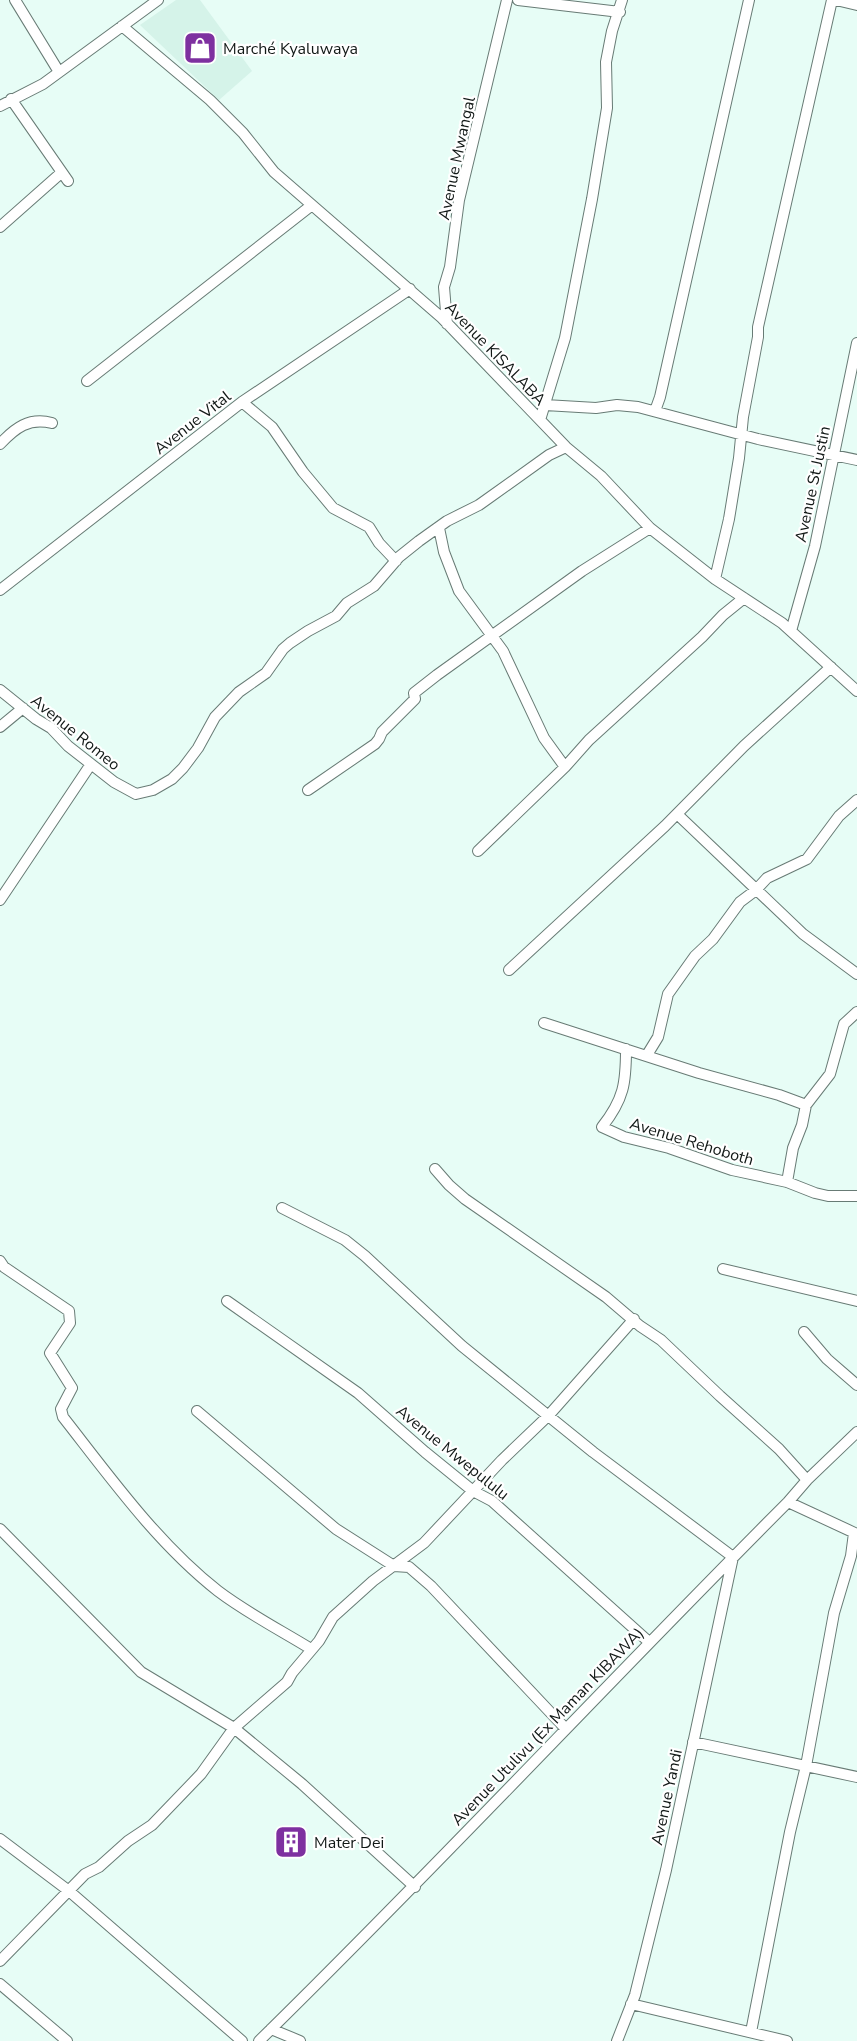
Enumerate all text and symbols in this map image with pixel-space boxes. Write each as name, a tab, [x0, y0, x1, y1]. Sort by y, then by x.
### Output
shop icon: Marché Kyaluwaya	[182, 30, 218, 66]
place label: Marché Kyaluwaya	[223, 38, 358, 60]
street label: Avenue Mwangal	[433, 94, 481, 222]
street label: Avenue KISALABA	[440, 297, 551, 411]
street label: Avenue Vital	[150, 386, 236, 460]
street label: Avenue St Justin	[790, 424, 836, 544]
street label: Avenue Romeo	[26, 690, 125, 776]
street label: Avenue Rehoboth	[627, 1113, 756, 1171]
street label: Avenue Mwepululu	[391, 1400, 514, 1505]
street label: Avenue Utulivu (Ex Maman KIBAWA)	[447, 1623, 649, 1831]
street label: Avenue Yandi	[646, 1747, 688, 1847]
building icon: Mater Dei	[273, 1824, 309, 1860]
place label: Mater Dei	[314, 1832, 384, 1854]

